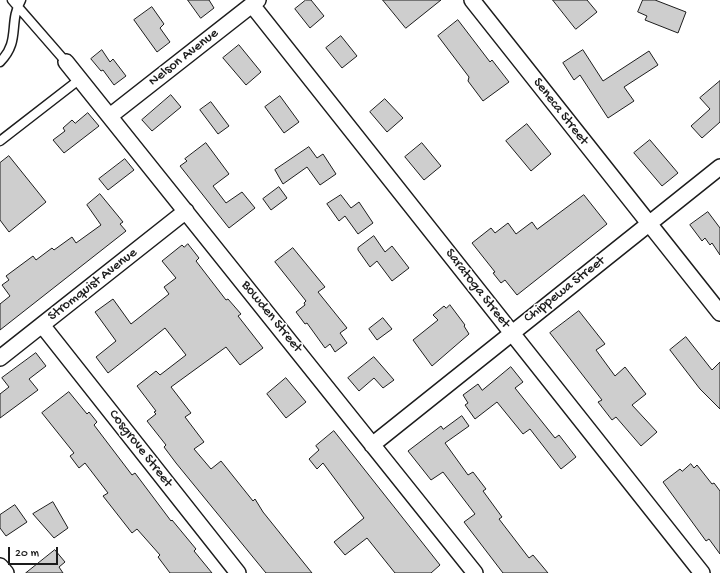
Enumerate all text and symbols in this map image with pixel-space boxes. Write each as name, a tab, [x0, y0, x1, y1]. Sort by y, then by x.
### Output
street label: Nelson Avenue	[146, 26, 222, 90]
street label: Seneca Street	[529, 75, 591, 149]
street label: Stromquist Avenue	[45, 245, 141, 325]
street label: Saratoga Street	[441, 246, 513, 332]
street label: Chippewa Street	[521, 253, 609, 327]
street label: Bowden Street	[237, 278, 305, 356]
street label: Cosgrove Street	[104, 407, 176, 491]
scale bar	[10, 539, 60, 565]
text: 20 m	[15, 547, 39, 561]

